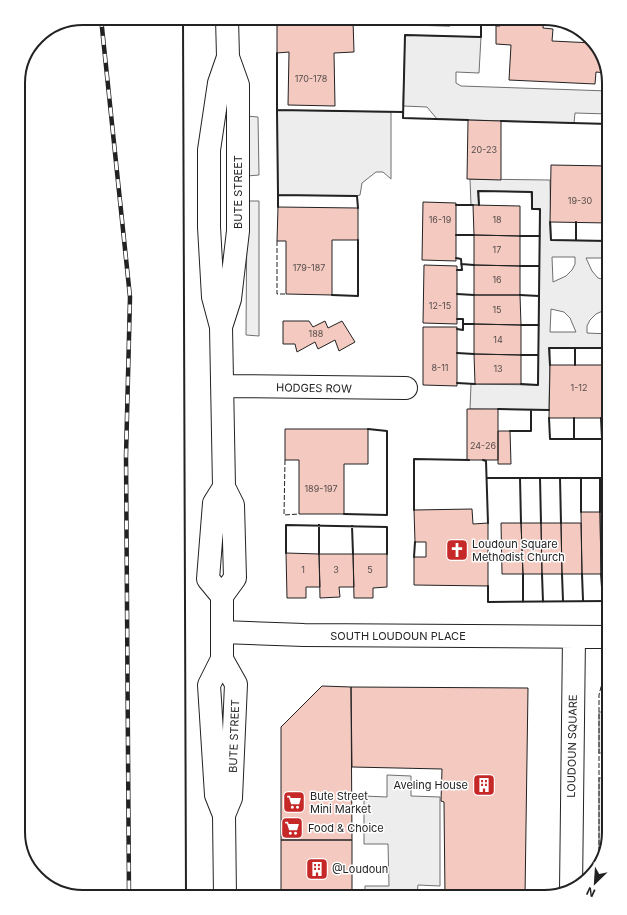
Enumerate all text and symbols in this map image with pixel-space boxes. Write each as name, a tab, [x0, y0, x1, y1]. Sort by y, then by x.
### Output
house number: 170-178	[295, 73, 328, 84]
house number: 20-23	[471, 144, 497, 155]
street label: BUTE STREET	[231, 155, 245, 229]
house number: 19-30	[568, 195, 593, 206]
house number: 16-19	[429, 214, 452, 225]
house number: 18	[492, 214, 502, 225]
house number: 17	[493, 244, 501, 255]
house number: 179-187	[293, 262, 325, 273]
house number: 16	[492, 274, 502, 285]
house number: 12-15	[429, 300, 451, 311]
house number: 15	[492, 304, 502, 315]
house number: 188	[309, 328, 324, 339]
house number: 14	[493, 334, 503, 345]
house number: 8-11	[431, 362, 449, 373]
house number: 13	[493, 363, 503, 374]
street label: HODGES ROW	[276, 380, 352, 396]
house number: 1-12	[571, 382, 587, 393]
house number: 24-26	[470, 440, 496, 451]
house number: 189-197	[304, 483, 338, 494]
church icon: Loudoun Square Methodist Church	[444, 537, 470, 563]
place label: Loudoun Square Methodist Church	[472, 537, 565, 564]
house number: 1	[301, 564, 305, 575]
house number: 3	[333, 564, 339, 575]
house number: 5	[367, 564, 373, 575]
street label: SOUTH LOUDOUN PLACE	[330, 629, 466, 643]
street label: LOUDOUN SQUARE	[564, 694, 580, 798]
street label: BUTE STREET	[226, 699, 242, 773]
building icon: Aveling House	[471, 772, 497, 798]
place label: Aveling House	[394, 778, 468, 792]
supermarket icon: Bute Street Mini Market	[281, 789, 307, 815]
place label: Bute Street Mini Market	[310, 789, 371, 816]
supermarket icon: Food & Choice	[279, 815, 305, 841]
place label: Food & Choice	[308, 821, 384, 835]
building icon: @Loudoun	[304, 856, 330, 882]
place label: @Loudoun	[332, 862, 388, 876]
north arrow	[575, 863, 615, 903]
text: N	[584, 884, 598, 900]

